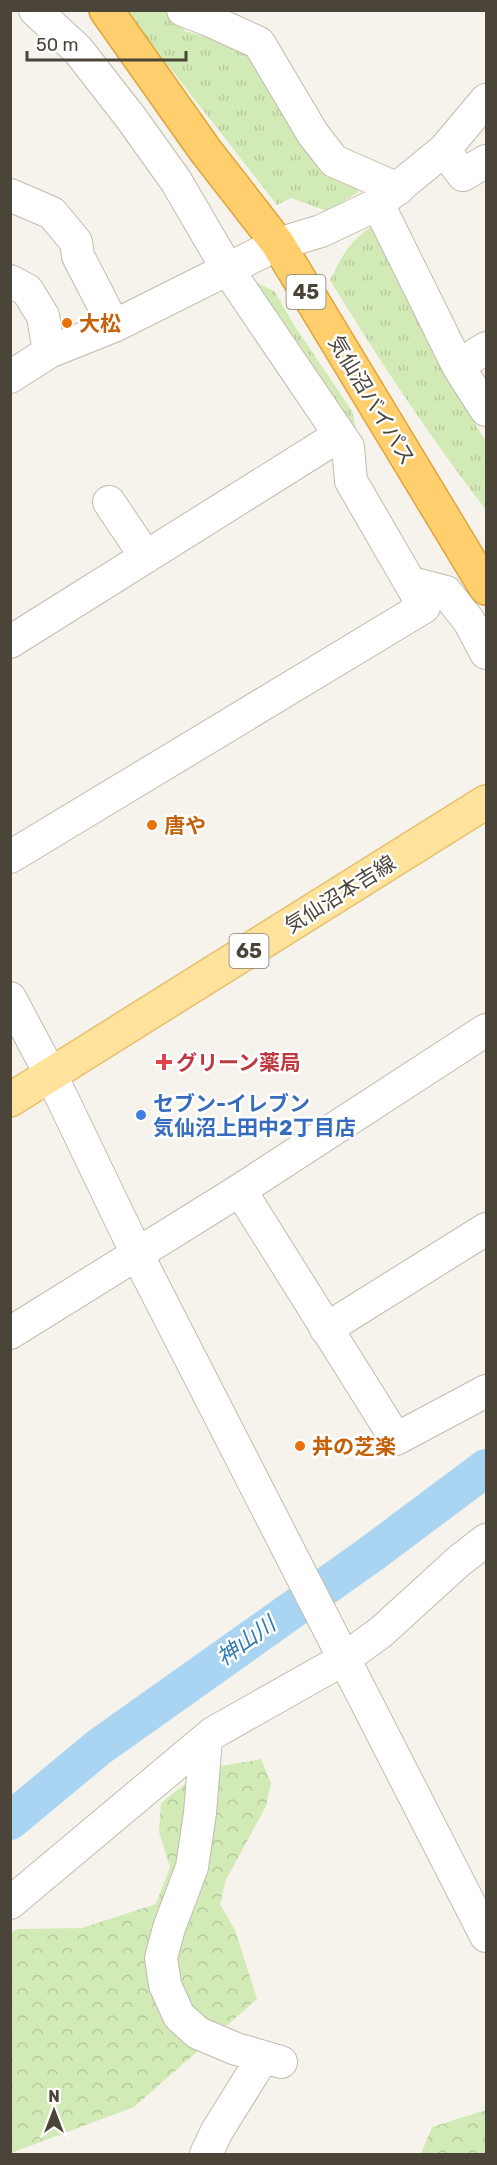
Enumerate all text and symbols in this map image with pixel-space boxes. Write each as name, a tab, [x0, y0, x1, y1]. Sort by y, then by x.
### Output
scale bar	[27, 24, 186, 62]
text: 50 m	[36, 34, 79, 56]
road number: 45	[286, 275, 326, 309]
place label: 大松	[79, 311, 121, 336]
marker: 大松	[60, 316, 74, 330]
street label: 気仙沼バイパス	[324, 331, 420, 469]
place label: 唐や	[164, 813, 206, 838]
marker: 唐や	[145, 818, 159, 832]
street label: 気仙沼本吉線	[280, 850, 400, 938]
road number: 65	[230, 934, 268, 968]
place label: グリーン薬局	[176, 1050, 301, 1075]
marker: グリーン薬局	[157, 1055, 171, 1069]
place label: セブン-イレブン 気仙沼上田中2丁目店	[153, 1091, 356, 1140]
marker: セブン-イレブン 気仙沼上田中2丁目店	[134, 1108, 148, 1122]
place label: 丼の芝楽	[312, 1434, 396, 1459]
marker: 丼の芝楽	[293, 1439, 307, 1453]
water label: 神山川	[211, 1610, 282, 1671]
north arrow	[24, 2081, 84, 2141]
text: N	[48, 2087, 60, 2106]

